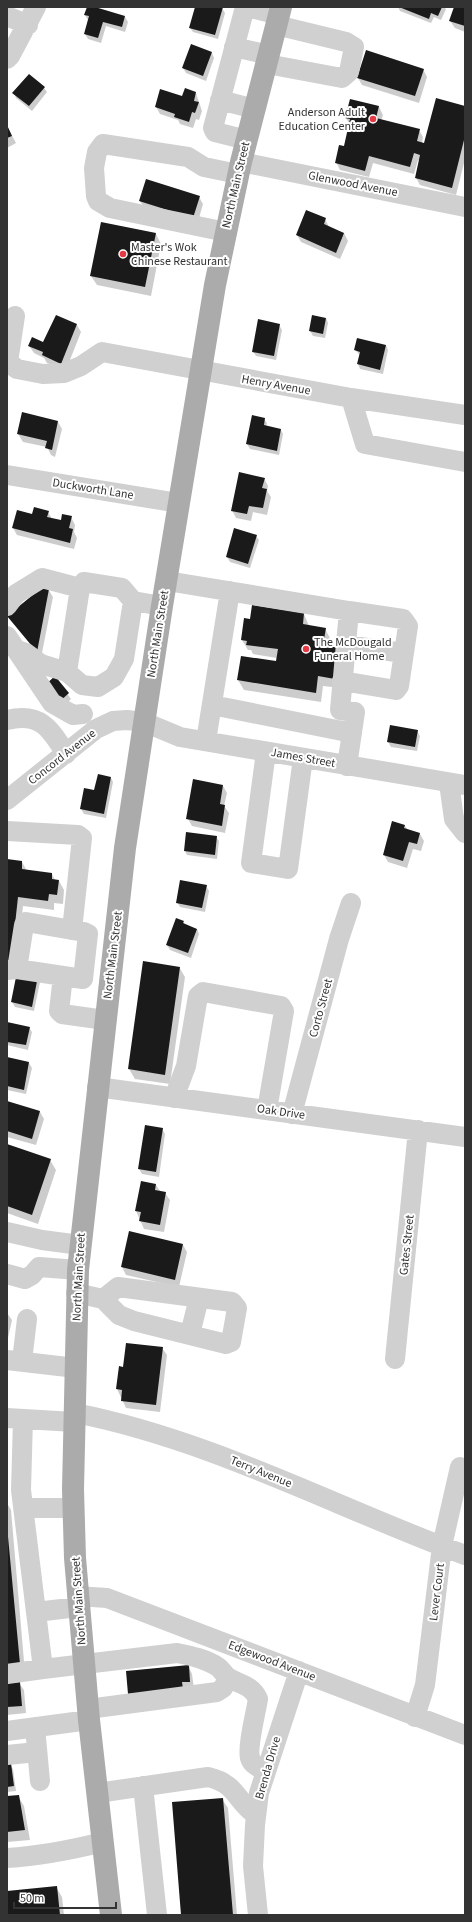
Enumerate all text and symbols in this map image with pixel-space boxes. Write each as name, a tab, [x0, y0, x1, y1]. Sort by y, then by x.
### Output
place label: Anderson Adult Education Center	[279, 104, 366, 135]
marker: Anderson Adult Education Center	[368, 114, 378, 124]
street label: North Main Street	[218, 140, 254, 230]
street label: Glenwood Avenue	[307, 167, 399, 201]
place label: Master's Wok Chinese Restaurant	[131, 239, 228, 270]
marker: Master's Wok Chinese Restaurant	[118, 249, 128, 259]
street label: Henry Avenue	[240, 371, 312, 399]
street label: Duckworth Lane	[51, 474, 135, 504]
street label: North Main Street	[143, 589, 173, 679]
place label: The McDougald Funeral Home	[314, 634, 392, 665]
marker: The McDougald Funeral Home	[301, 644, 311, 654]
street label: Concord Avenue	[25, 725, 99, 789]
street label: James Street	[269, 744, 337, 772]
street label: North Main Street	[99, 910, 127, 1000]
street label: Corto Street	[305, 977, 337, 1039]
street label: Oak Drive	[256, 1100, 306, 1124]
street label: Gates Street	[395, 1214, 419, 1276]
street label: North Main Street	[68, 1233, 90, 1321]
street label: Terry Avenue	[228, 1452, 294, 1492]
street label: North Main Street	[67, 1556, 91, 1646]
street label: Lever Court	[425, 1562, 449, 1622]
street label: Edgewood Avenue	[226, 1637, 318, 1686]
street label: Brenda Drive	[251, 1734, 285, 1801]
scale bar	[14, 1884, 116, 1910]
text: 50 m	[20, 1890, 44, 1907]

